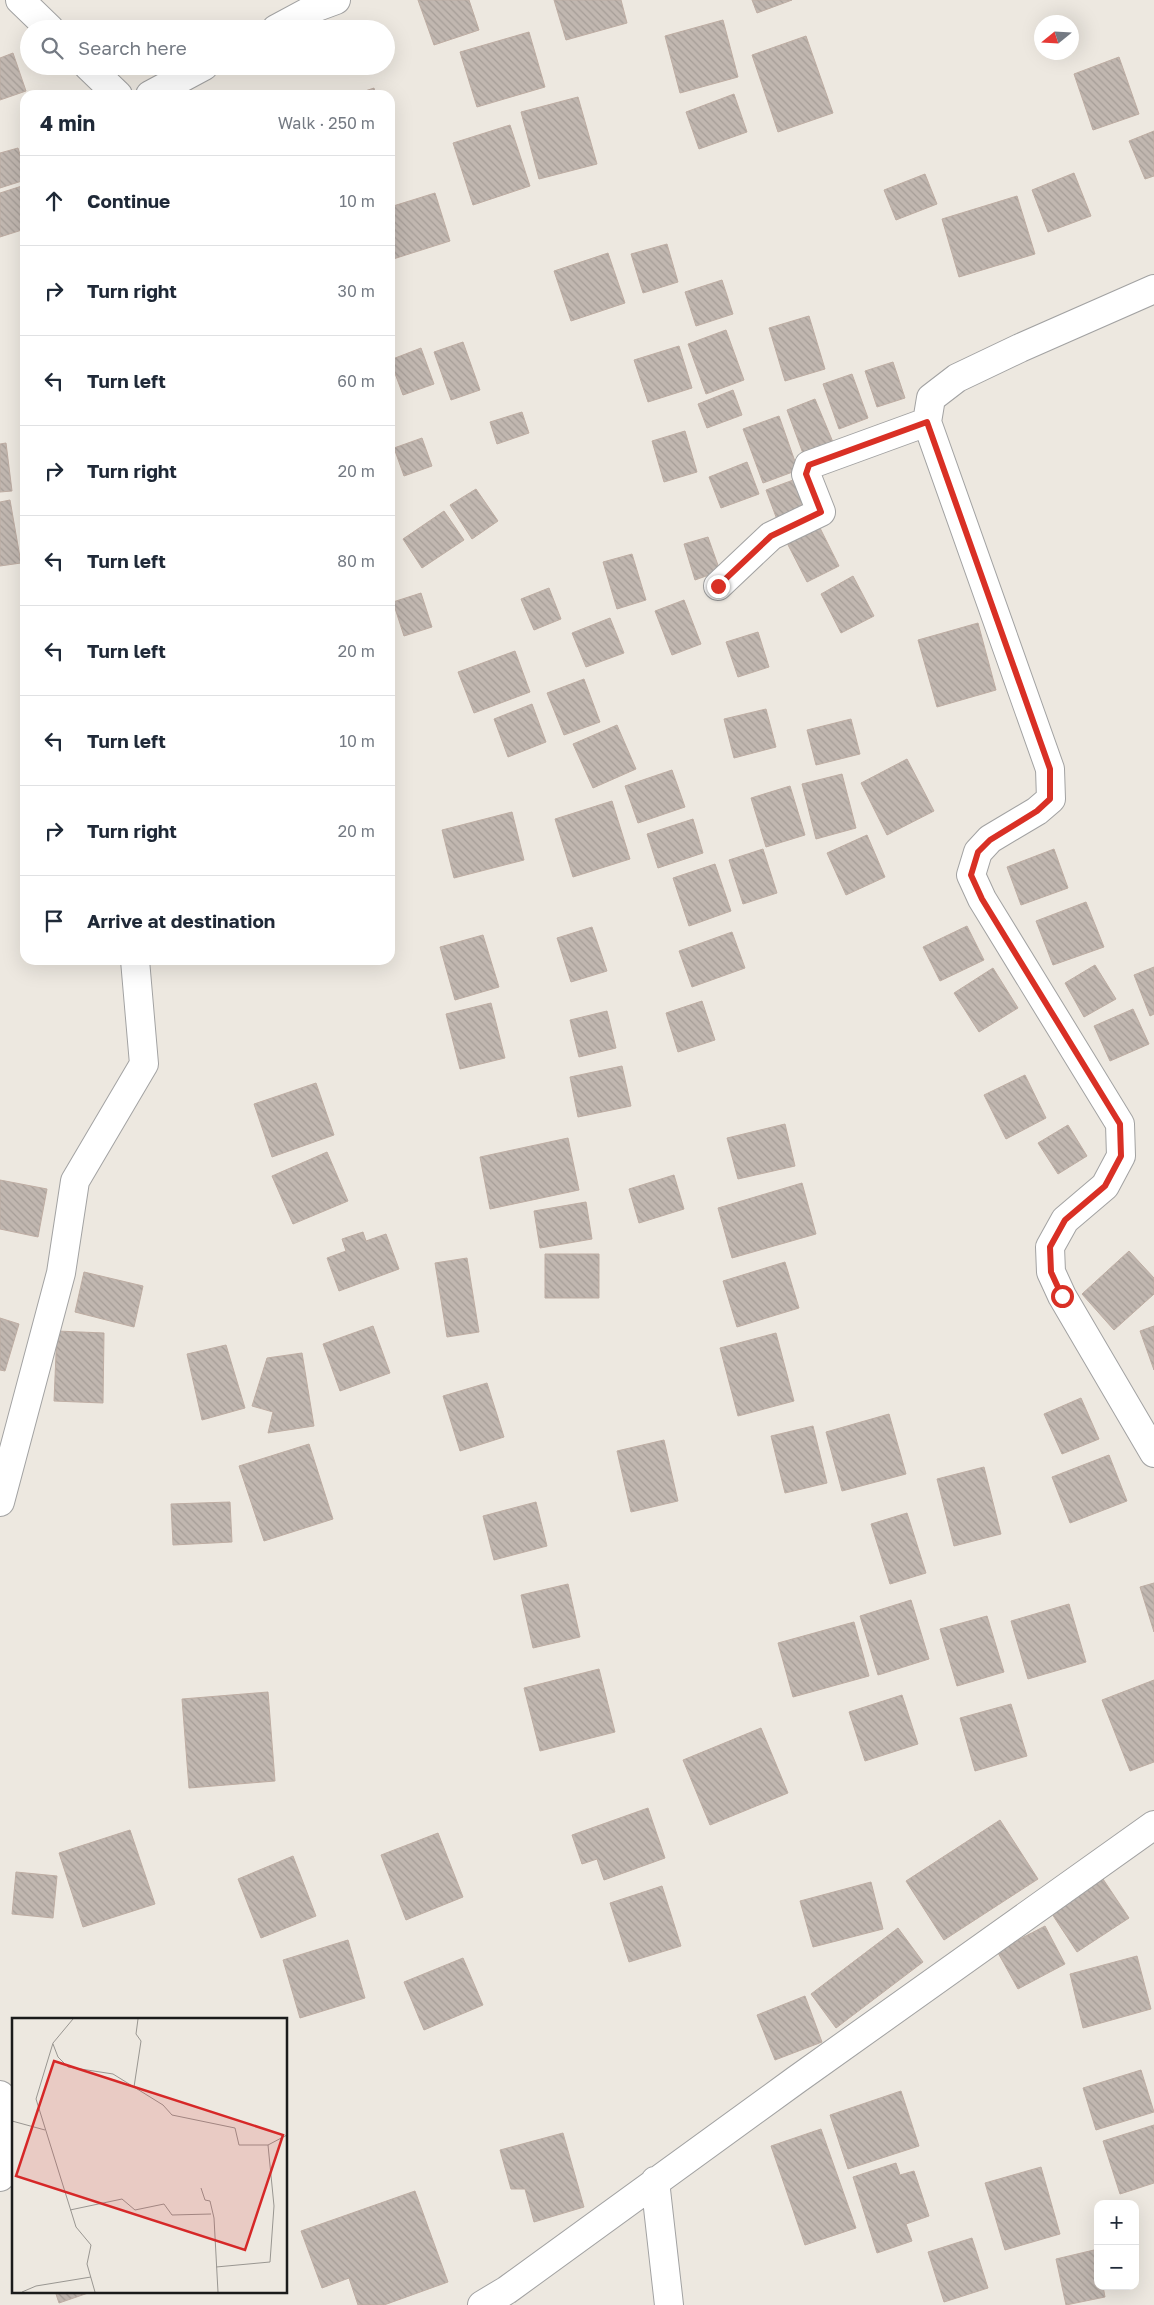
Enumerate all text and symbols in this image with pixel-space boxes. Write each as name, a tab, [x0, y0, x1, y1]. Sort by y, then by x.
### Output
north arrow	[1034, 15, 1079, 60]
search box	[20, 20, 395, 75]
icon: search	[38, 34, 66, 62]
text: Search here	[78, 36, 187, 59]
text: 4 min	[40, 110, 95, 136]
text: Walk · 250 m	[278, 113, 375, 133]
icon: ahead	[40, 187, 68, 215]
text: Continue	[87, 189, 170, 212]
text: 10 m	[339, 191, 375, 211]
icon: right	[40, 277, 68, 305]
text: Turn right	[87, 279, 177, 302]
text: 30 m	[338, 281, 375, 301]
icon: left	[40, 367, 68, 395]
text: Turn left	[87, 369, 166, 392]
text: 60 m	[337, 371, 375, 391]
icon: right	[40, 457, 68, 485]
text: Turn right	[87, 459, 177, 482]
text: 20 m	[338, 461, 375, 481]
icon: left	[40, 547, 68, 575]
text: Turn left	[87, 549, 166, 572]
text: 80 m	[337, 551, 375, 571]
route end	[707, 575, 730, 598]
icon: left	[40, 637, 68, 665]
text: Turn left	[87, 639, 166, 662]
text: 20 m	[338, 641, 375, 661]
icon: left	[40, 727, 68, 755]
text: Turn left	[87, 729, 166, 752]
text: 10 m	[339, 731, 375, 751]
icon: right	[40, 817, 68, 845]
text: Turn right	[87, 819, 177, 842]
text: 20 m	[338, 821, 375, 841]
icon: arrive	[40, 907, 68, 935]
text: Arrive at destination	[87, 909, 275, 932]
route start	[1051, 1285, 1074, 1308]
inset map	[12, 2018, 288, 2292]
map controls	[1094, 2200, 1139, 2290]
button: +	[1094, 2200, 1139, 2245]
button: −	[1094, 2245, 1139, 2290]

